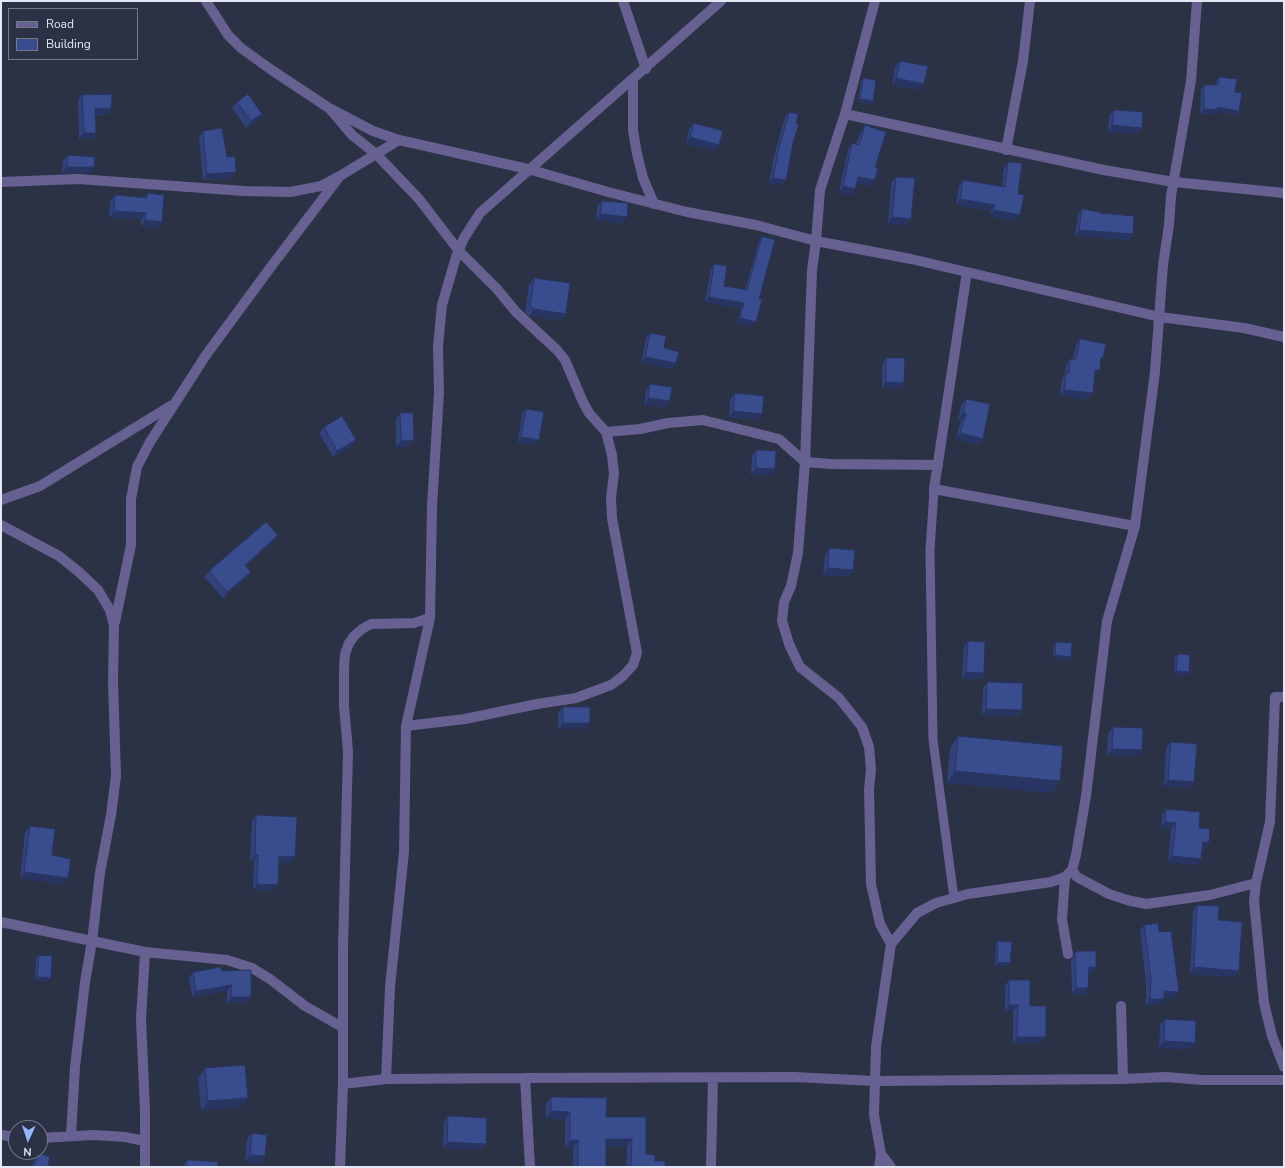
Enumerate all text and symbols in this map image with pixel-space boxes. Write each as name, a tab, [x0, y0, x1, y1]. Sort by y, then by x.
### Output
legend	[8, 8, 138, 60]
text: Road	[46, 16, 74, 32]
text: Building	[46, 36, 91, 52]
north arrow	[8, 1120, 48, 1160]
text: N	[23, 1144, 32, 1159]

